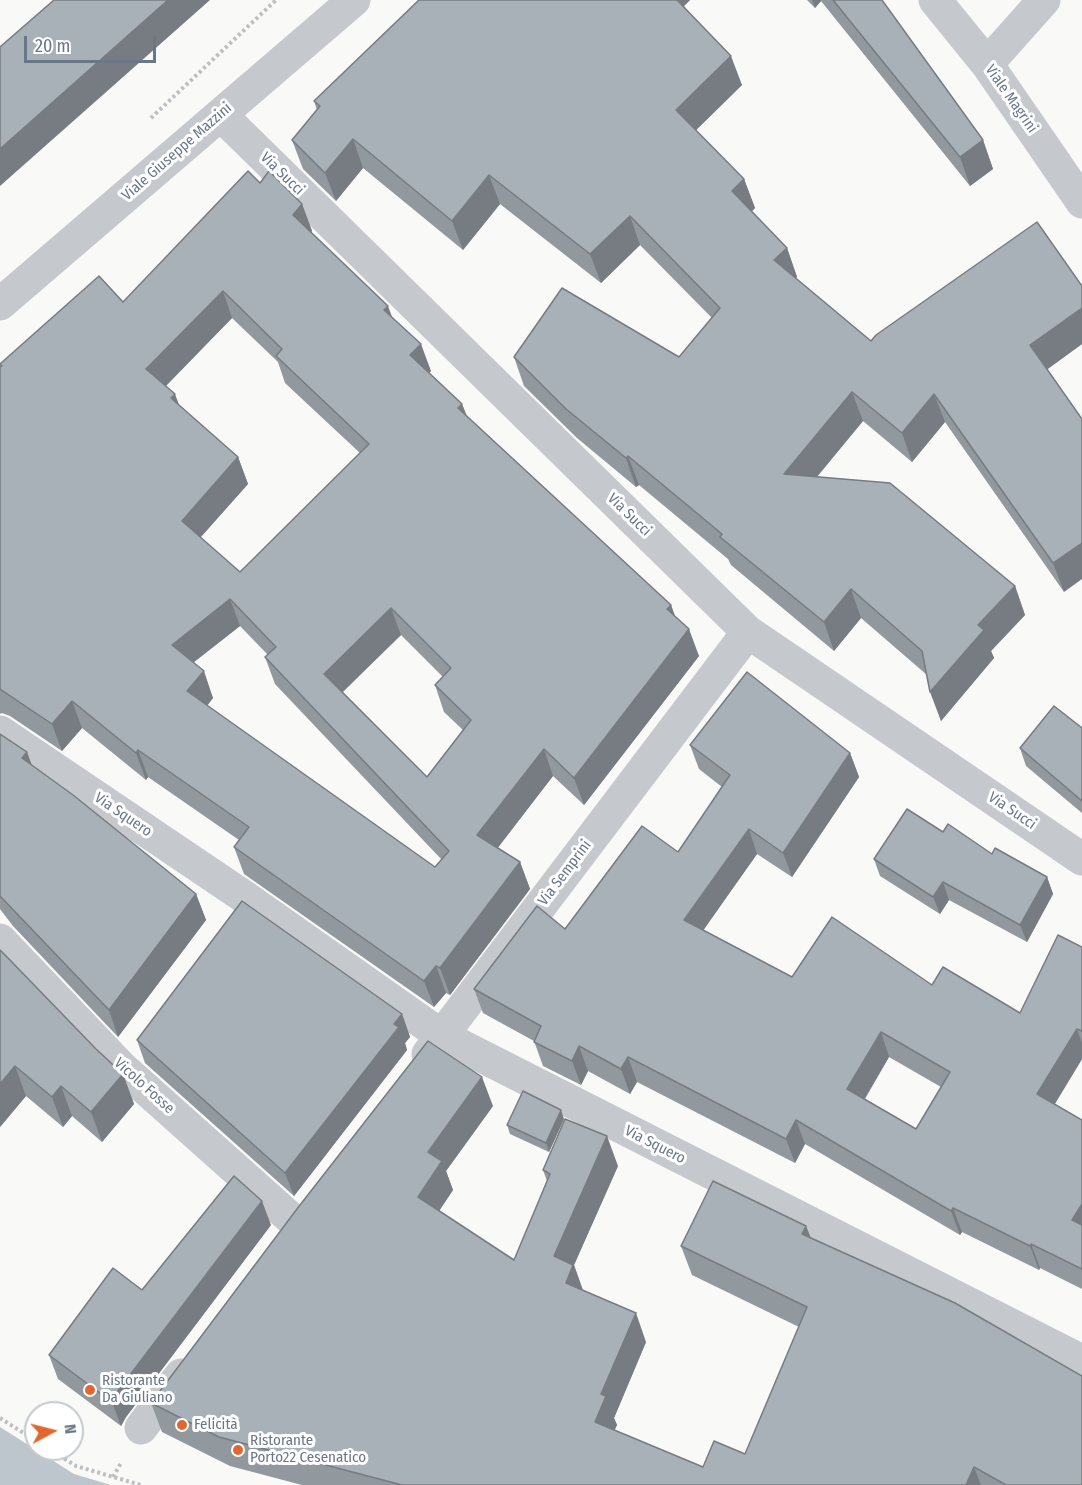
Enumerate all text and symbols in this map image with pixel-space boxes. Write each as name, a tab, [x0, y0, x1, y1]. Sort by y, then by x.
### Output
scale bar	[27, 24, 159, 62]
text: 20 m	[35, 35, 70, 57]
street label: Viale Magrini	[981, 61, 1041, 137]
street label: Viale Giuseppe Mazzini	[118, 99, 236, 205]
street label: Via Succi	[256, 149, 308, 199]
street label: Via Succi	[603, 490, 655, 540]
street label: Via Succi	[985, 788, 1039, 834]
street label: Via Squero	[91, 789, 155, 841]
street label: Via Semprini	[535, 837, 595, 909]
street label: Vicolo Fosse	[110, 1054, 178, 1118]
street label: Via Squero	[622, 1122, 688, 1168]
place label: Ristorante Da Giuliano	[102, 1372, 173, 1407]
marker: Ristorante Da Giuliano	[83, 1383, 97, 1397]
north arrow	[24, 1401, 84, 1461]
place label: Felicità	[194, 1416, 238, 1434]
marker: Felicità	[175, 1418, 189, 1432]
text: N	[60, 1423, 80, 1435]
place label: Ristorante Porto22 Cesenatico	[250, 1432, 366, 1467]
marker: Ristorante Porto22 Cesenatico	[231, 1443, 245, 1457]

